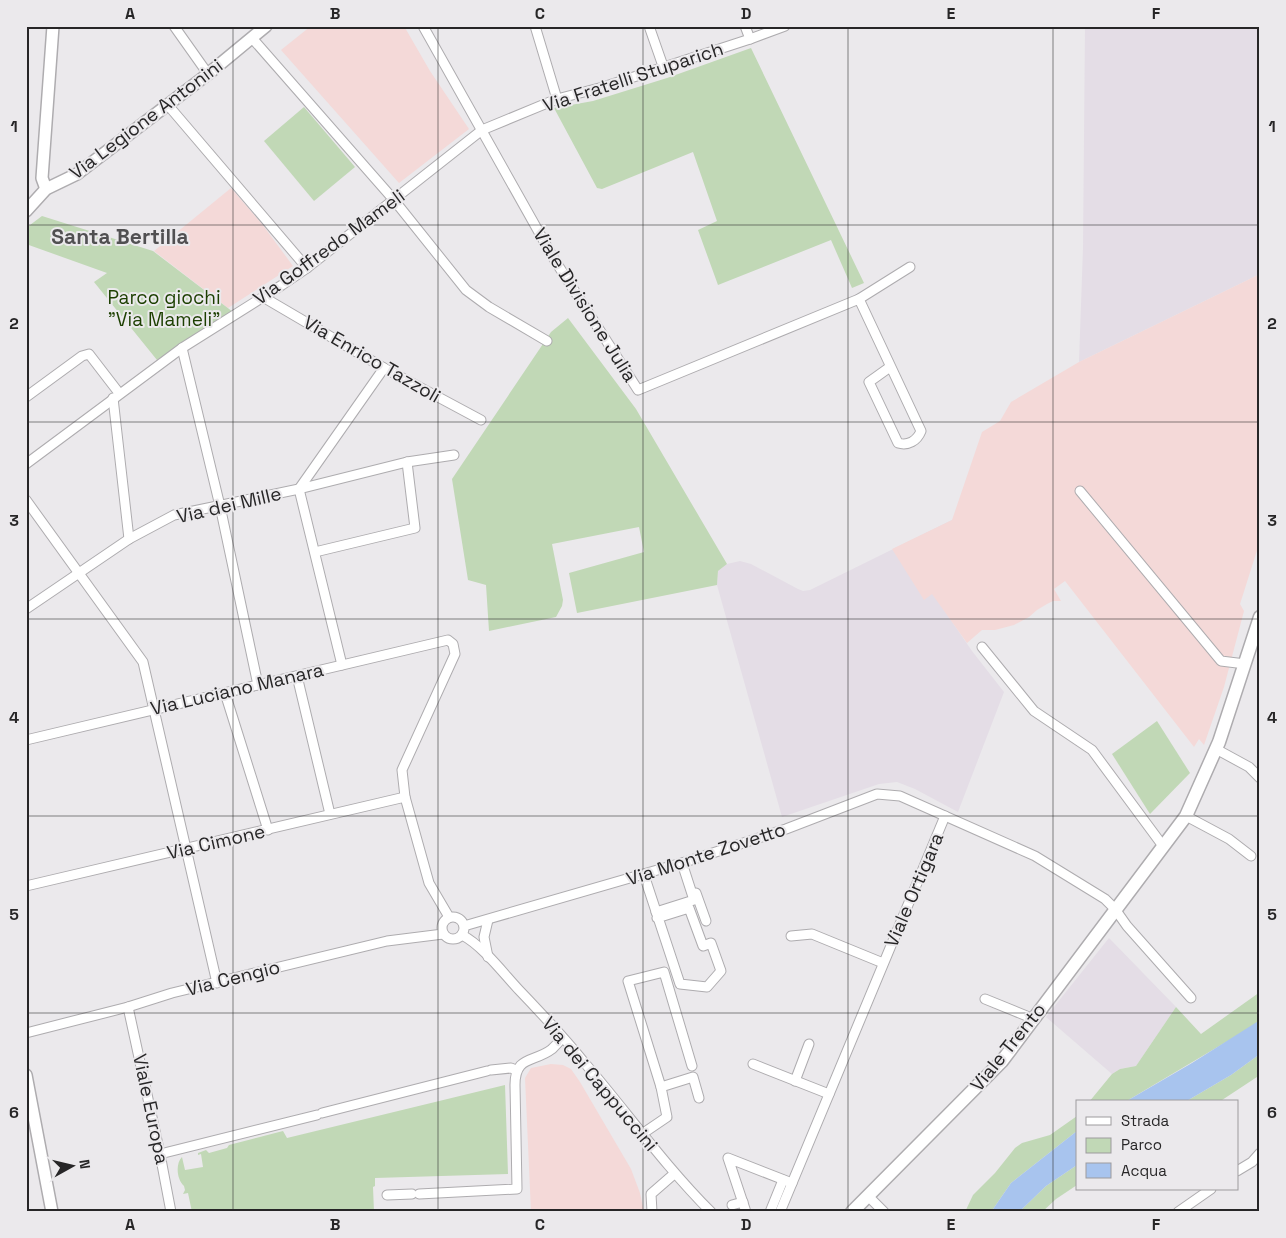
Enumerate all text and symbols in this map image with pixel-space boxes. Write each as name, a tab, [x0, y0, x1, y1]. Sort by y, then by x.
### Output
text: A	[125, 3, 135, 24]
text: B	[330, 3, 340, 24]
text: C	[535, 3, 545, 24]
text: D	[741, 3, 751, 24]
text: E	[947, 3, 956, 24]
text: F	[1152, 3, 1161, 24]
street label: Via Fratelli Stuparich	[540, 36, 726, 118]
street label: Via Legione Antonini	[64, 53, 228, 185]
text: 1	[10, 116, 18, 137]
text: 1	[1268, 116, 1276, 137]
street label: Via Goffredo Mameli	[248, 183, 410, 311]
district label: Santa Bertilla	[51, 223, 189, 250]
street label: Viale Divisione Julia	[527, 223, 643, 387]
park label: Parco giochi "Via Mameli"	[107, 285, 221, 332]
street label: Via Enrico Tazzoli	[299, 309, 445, 409]
text: 2	[9, 313, 19, 334]
text: 2	[1267, 313, 1277, 334]
street label: Via dei Mille	[174, 481, 284, 529]
text: 3	[9, 510, 19, 531]
text: 3	[1267, 510, 1277, 531]
street label: Via Luciano Manara	[148, 657, 326, 721]
text: 4	[9, 707, 19, 728]
text: 4	[1267, 707, 1277, 728]
street label: Via Monte Zovetto	[623, 816, 789, 892]
street label: Via Cimone	[164, 819, 268, 865]
street label: Viale Ortigara	[879, 829, 949, 951]
text: 5	[9, 904, 19, 925]
text: 5	[1267, 904, 1277, 925]
street label: Via Cengio	[183, 954, 283, 1002]
street label: Viale Trento	[965, 998, 1051, 1096]
street label: Via dei Cappuccini	[536, 1012, 664, 1156]
street label: Viale Europa	[127, 1052, 175, 1167]
legend	[1076, 1100, 1238, 1190]
text: 6	[9, 1102, 19, 1123]
text: 6	[1267, 1102, 1277, 1123]
text: Strada	[1121, 1111, 1170, 1130]
text: Parco	[1121, 1135, 1162, 1154]
north arrow	[48, 1140, 98, 1190]
text: N	[75, 1158, 94, 1170]
text: Acqua	[1121, 1161, 1167, 1180]
text: A	[125, 1214, 135, 1235]
text: B	[330, 1214, 340, 1235]
text: C	[535, 1214, 545, 1235]
text: D	[741, 1214, 751, 1235]
text: E	[947, 1214, 956, 1235]
text: F	[1152, 1214, 1161, 1235]

